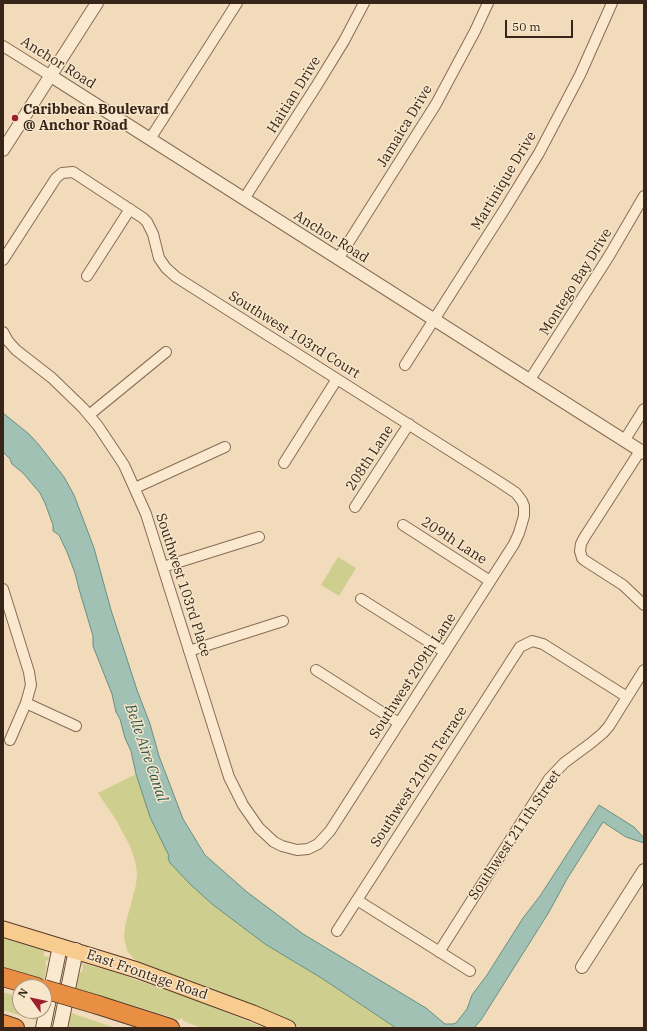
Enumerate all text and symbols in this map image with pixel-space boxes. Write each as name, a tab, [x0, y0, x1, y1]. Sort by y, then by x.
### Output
scale bar	[507, 12, 575, 38]
text: 50 m	[512, 19, 541, 34]
street label: Anchor Road	[17, 33, 99, 93]
street label: Haitian Drive	[264, 53, 324, 137]
street label: Jamaica Drive	[374, 82, 436, 170]
place label: Caribbean Boulevard @ Anchor Road	[23, 102, 169, 134]
marker: Caribbean Boulevard @ Anchor Road	[10, 113, 20, 123]
street label: Martinique Drive	[468, 129, 540, 233]
street label: Anchor Road	[290, 207, 372, 267]
street label: Montego Bay Drive	[536, 225, 616, 339]
street label: Southwest 103rd Court	[225, 288, 363, 382]
street label: 208th Lane	[343, 422, 397, 494]
street label: Southwest 103rd Place	[152, 511, 214, 659]
street label: 209th Lane	[418, 514, 490, 568]
street label: Southwest 209th Lane	[366, 610, 460, 742]
water label: Belle Aire Canal	[121, 702, 171, 804]
street label: Southwest 210th Terrace	[367, 704, 471, 850]
street label: Southwest 211th Street	[465, 767, 565, 903]
street label: East Frontage Road	[84, 946, 210, 1004]
north arrow	[12, 979, 52, 1019]
text: N	[15, 986, 31, 1000]

